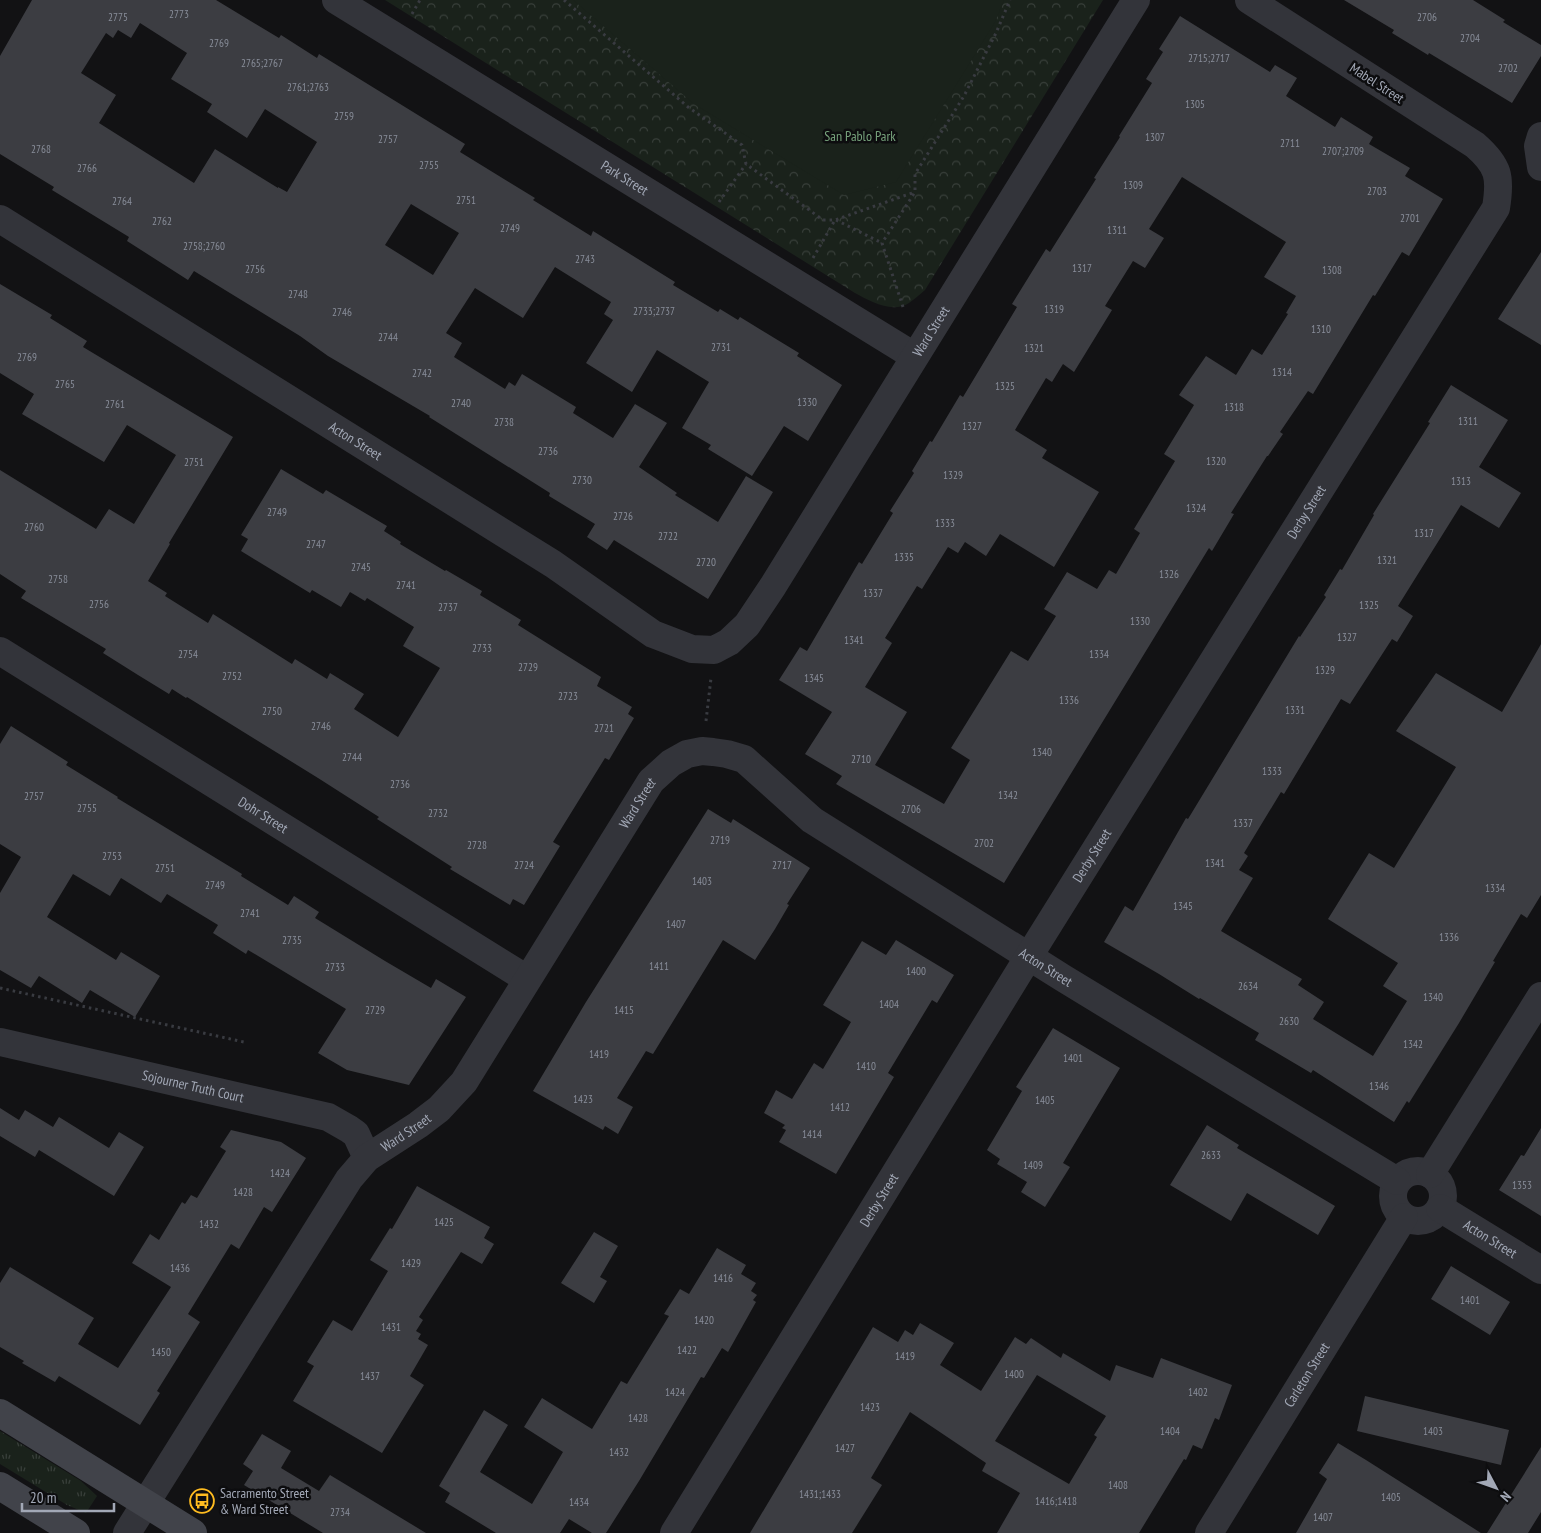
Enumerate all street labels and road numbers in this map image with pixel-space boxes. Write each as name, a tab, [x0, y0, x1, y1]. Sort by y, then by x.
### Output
street label: Mabel Street	[1346, 59, 1408, 107]
street label: Park Street	[598, 156, 652, 199]
street label: Ward Street	[908, 302, 953, 360]
street label: Acton Street	[326, 417, 386, 464]
street label: Derby Street	[1283, 482, 1330, 542]
street label: Ward Street	[615, 773, 659, 832]
street label: Dohr Street	[235, 793, 292, 837]
street label: Derby Street	[1068, 825, 1115, 886]
street label: Acton Street	[1016, 944, 1076, 991]
street label: Sojourner Truth Court	[140, 1066, 246, 1106]
street label: Ward Street	[377, 1109, 435, 1156]
street label: Derby Street	[856, 1170, 902, 1230]
street label: Acton Street	[1460, 1216, 1520, 1262]
street label: Carleton Street	[1280, 1339, 1334, 1410]

